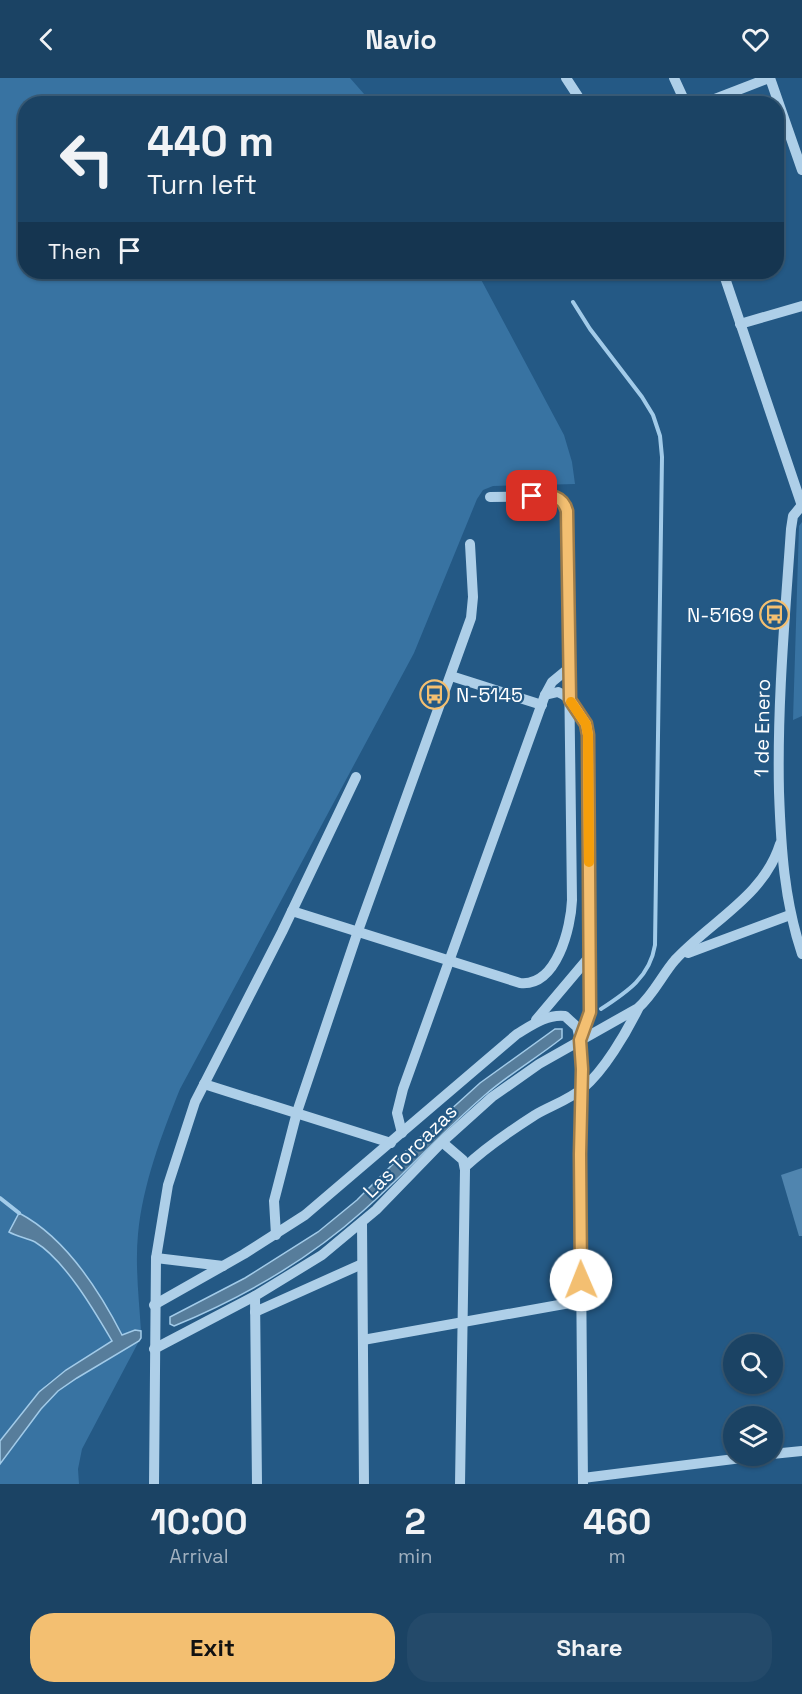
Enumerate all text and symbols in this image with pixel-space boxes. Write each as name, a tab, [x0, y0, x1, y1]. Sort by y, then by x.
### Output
text: Navio	[365, 22, 437, 57]
icon: back	[30, 23, 63, 56]
icon: heart	[739, 23, 772, 56]
text: 440 m	[147, 115, 274, 168]
icon: left	[48, 120, 126, 198]
text: Turn left	[147, 167, 257, 202]
icon: arrive	[113, 234, 146, 267]
text: Then	[48, 237, 101, 265]
pin	[506, 470, 557, 521]
icon: arrive	[515, 479, 548, 512]
bus stop icon: N-5169	[759, 599, 791, 631]
place label: N-5169	[687, 602, 754, 628]
bus stop icon: N-5145	[419, 679, 451, 711]
street label: 1 de Enero	[748, 679, 776, 777]
place label: N-5145	[456, 682, 523, 708]
street label: Las Torcazas	[357, 1098, 463, 1204]
position arrow	[549, 1248, 613, 1312]
map controls	[723, 1334, 783, 1466]
button: search	[723, 1334, 783, 1394]
button: layers	[723, 1406, 783, 1466]
text: 10:00	[151, 1499, 248, 1545]
text: 2	[405, 1499, 426, 1545]
text: 460	[583, 1499, 651, 1545]
text: Arrival	[169, 1543, 229, 1569]
text: min	[398, 1543, 432, 1569]
text: m	[609, 1543, 626, 1569]
button: Exit	[30, 1613, 395, 1682]
button: Share	[407, 1613, 772, 1682]

